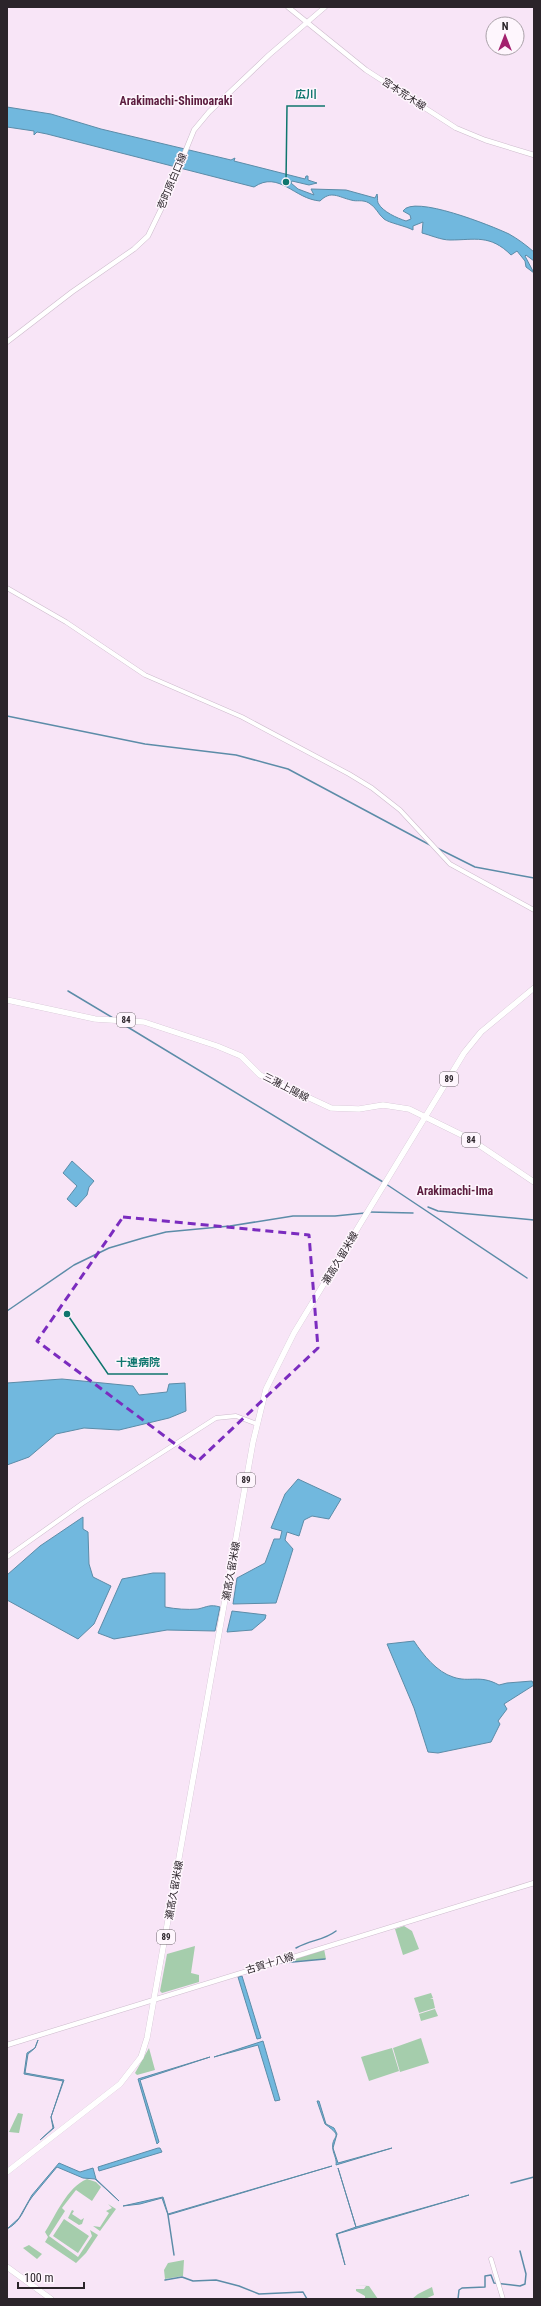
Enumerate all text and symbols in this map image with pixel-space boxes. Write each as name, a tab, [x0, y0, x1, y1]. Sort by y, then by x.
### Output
north arrow	[485, 16, 525, 56]
text: N	[502, 20, 509, 33]
street label: 宮本荒木線	[380, 76, 428, 112]
callout: 広川	[287, 83, 325, 106]
text: 広川	[295, 88, 317, 101]
district label: Arakimachi-Shimoaraki	[120, 94, 232, 108]
street label: 壱町原白口線	[155, 151, 189, 211]
road number: 84	[117, 1013, 135, 1027]
street label: 三潴上陽線	[261, 1071, 311, 1103]
road number: 89	[440, 1072, 458, 1086]
road number: 84	[462, 1133, 480, 1147]
district label: Arakimachi-Ima	[417, 1184, 494, 1198]
street label: 瀬高久留米線	[320, 1229, 360, 1287]
callout: 十連病院	[108, 1351, 168, 1374]
text: 十連病院	[116, 1356, 160, 1369]
road number: 89	[237, 1473, 255, 1487]
street label: 瀬高久留米線	[220, 1541, 242, 1601]
street label: 瀬高久留米線	[163, 1860, 185, 1920]
road number: 89	[157, 1930, 175, 1944]
street label: 古賀十八線	[244, 1950, 296, 1976]
scale bar	[18, 2264, 84, 2290]
text: 100 m	[24, 2271, 54, 2285]

